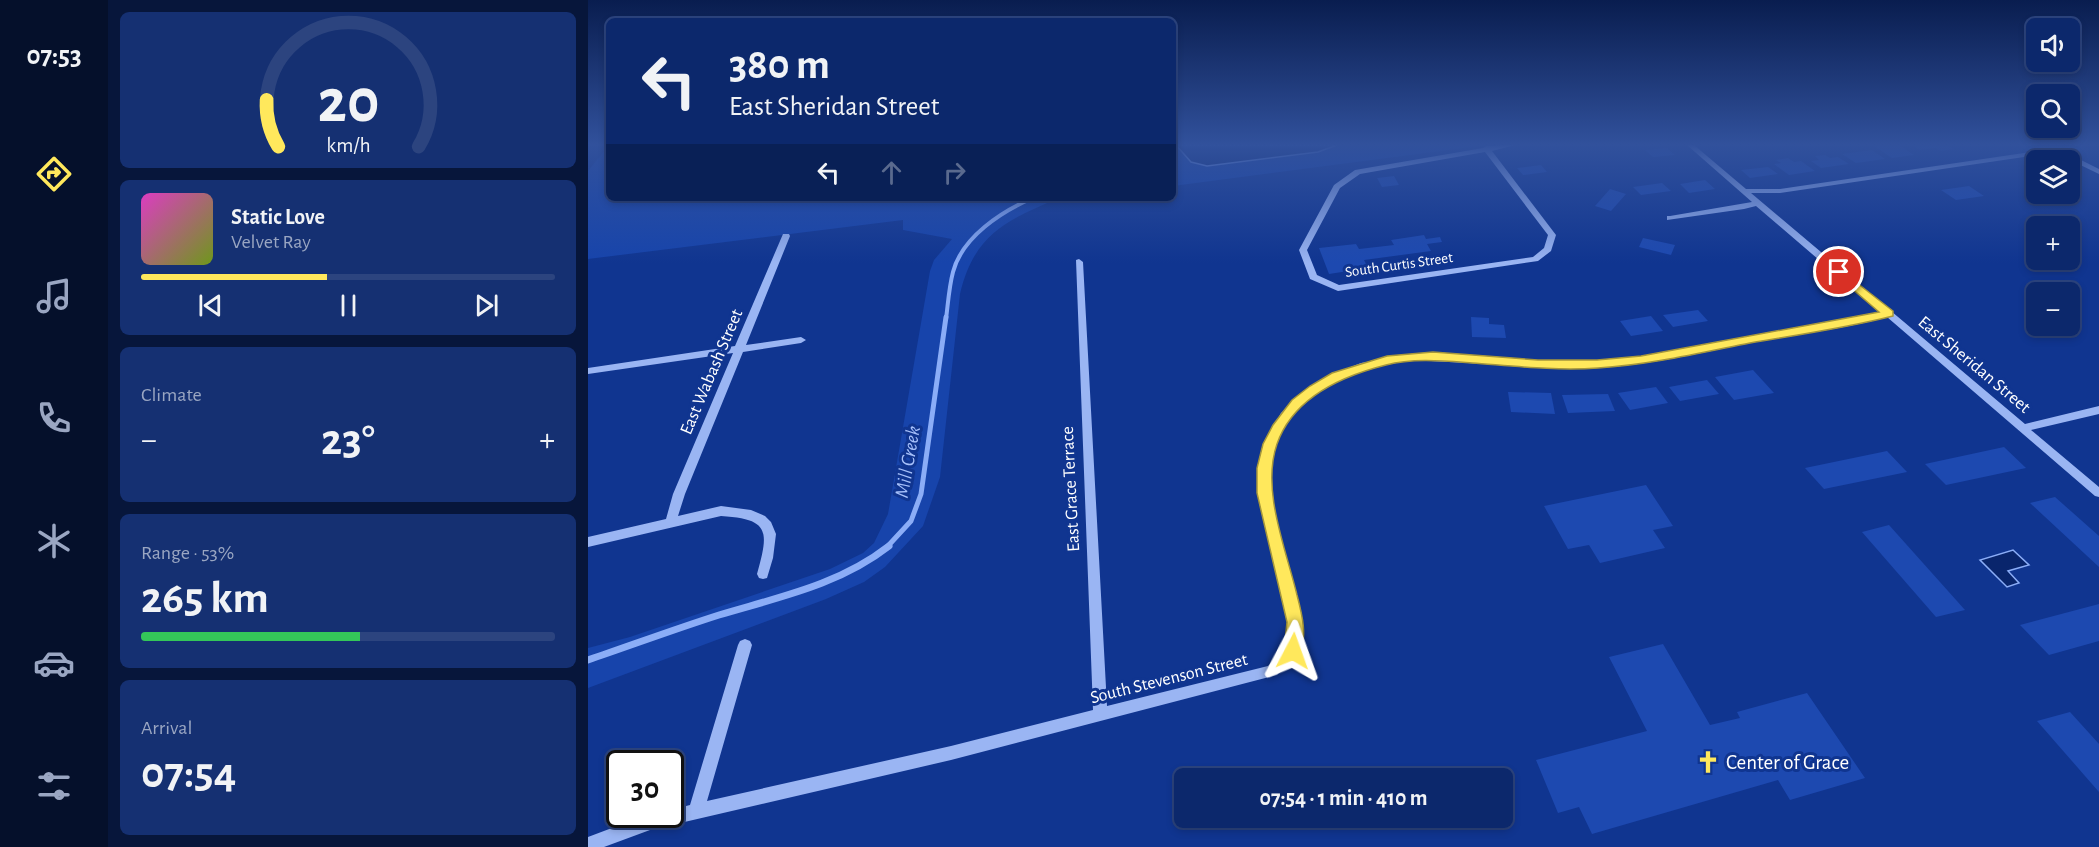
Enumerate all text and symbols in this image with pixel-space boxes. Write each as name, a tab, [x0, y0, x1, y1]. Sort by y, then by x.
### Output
map controls	[2026, 18, 2080, 336]
button: sound	[2026, 18, 2080, 72]
text: 07:53	[26, 42, 82, 69]
icon: left	[630, 42, 708, 120]
text: 380 m	[729, 44, 830, 86]
text: 20	[317, 71, 379, 133]
button: search	[2026, 84, 2080, 138]
text: East Sheridan Street	[729, 93, 939, 120]
text: km/h	[326, 135, 370, 156]
button: layers	[2026, 150, 2080, 204]
icon: directions	[33, 153, 75, 195]
icon: left	[812, 156, 845, 189]
icon: ahead	[875, 156, 908, 189]
icon: right	[938, 156, 971, 189]
text: Static Love	[231, 206, 325, 228]
button: +	[2026, 216, 2080, 270]
text: Velvet Ray	[231, 232, 311, 252]
pin	[1813, 246, 1864, 297]
street label: South Curtis Street	[1344, 250, 1454, 280]
icon: arrive	[1822, 255, 1855, 288]
icon: music	[33, 275, 75, 317]
button: −	[2026, 282, 2080, 336]
icon: previous	[194, 289, 227, 322]
icon: pause	[332, 289, 365, 322]
icon: next	[470, 289, 503, 322]
street label: East Wabash Street	[677, 306, 747, 437]
street label: East Sheridan Street	[1914, 313, 2034, 417]
text: Climate	[141, 385, 202, 405]
icon: phone	[33, 397, 75, 439]
text: 23°	[321, 418, 375, 463]
text: −	[141, 424, 157, 457]
text: +	[539, 424, 555, 457]
water label: Mill Creek	[892, 424, 924, 500]
street label: East Grace Terrace	[1059, 426, 1083, 552]
icon: climate	[33, 520, 75, 562]
text: Range · 53%	[141, 543, 234, 563]
text: 265 km	[141, 576, 269, 621]
position arrow	[1261, 619, 1325, 683]
icon: car	[33, 642, 75, 684]
street label: South Stevenson Street	[1089, 651, 1250, 707]
text: Arrival	[141, 718, 192, 738]
church icon: Center of Grace	[1695, 749, 1721, 775]
speed limit sign: 30	[606, 750, 684, 828]
text: 07:54	[141, 751, 236, 796]
place label: Center of Grace	[1726, 752, 1849, 773]
icon: filters	[33, 765, 75, 807]
text: 07:54 · 1 min · 410 m	[1260, 787, 1427, 809]

